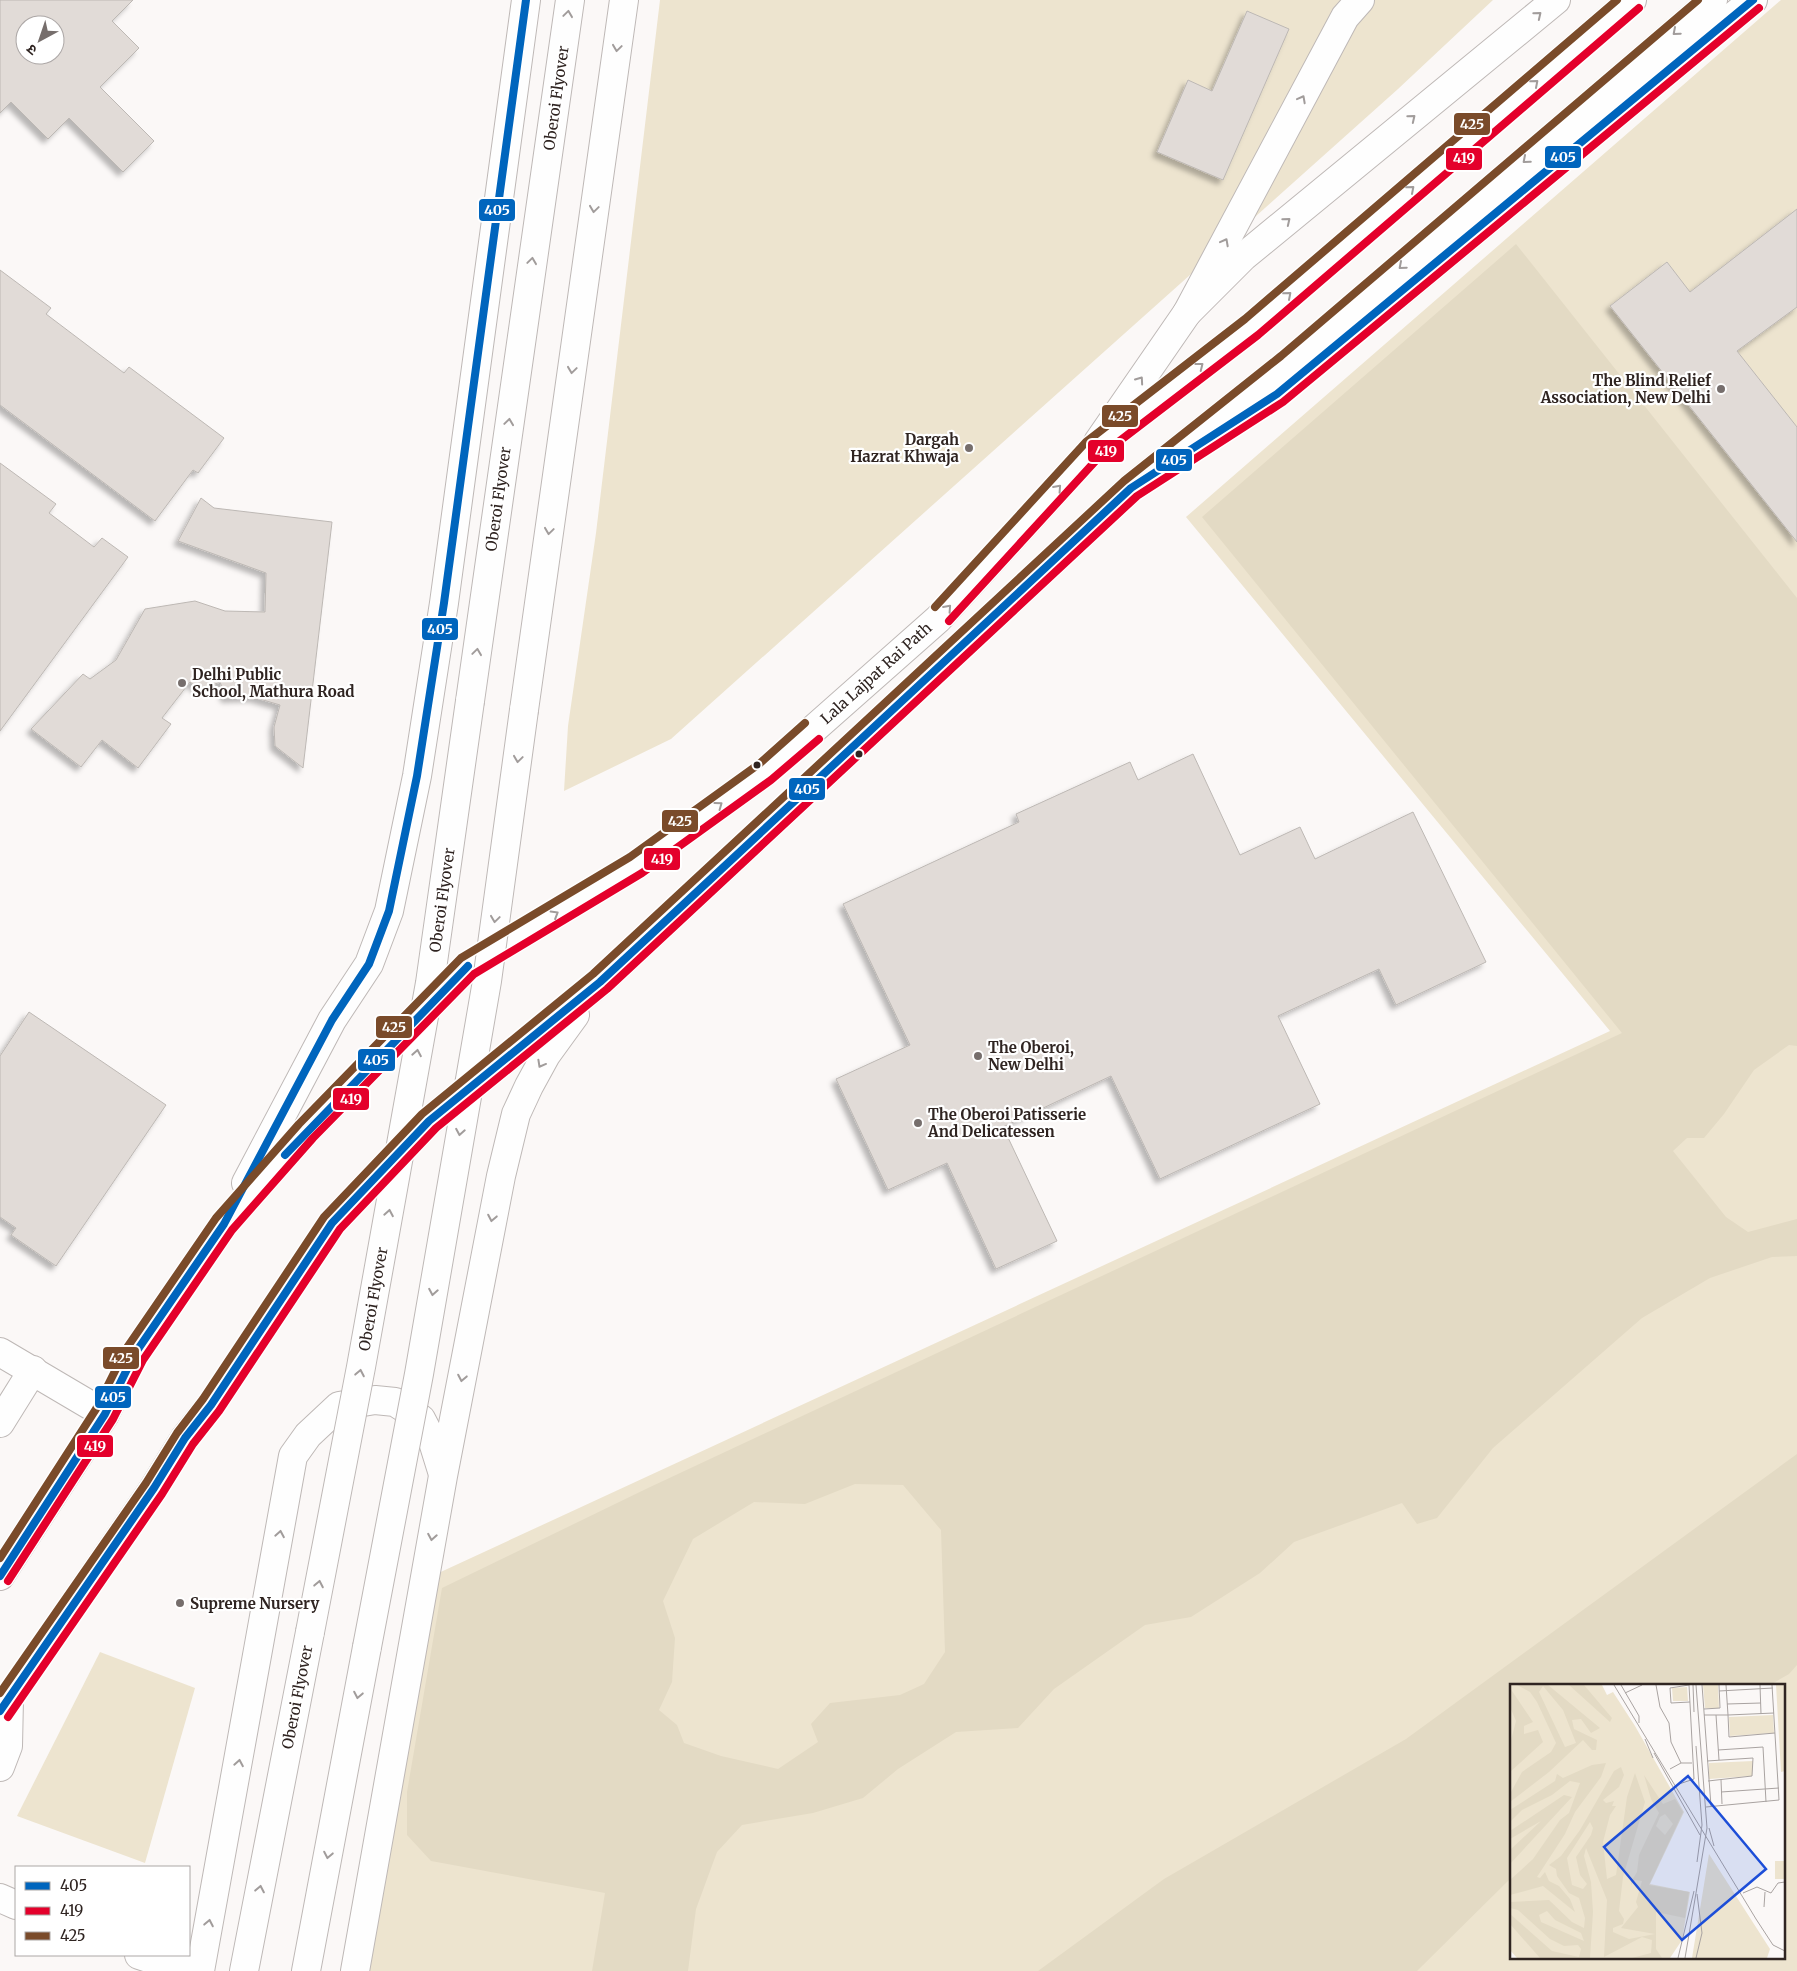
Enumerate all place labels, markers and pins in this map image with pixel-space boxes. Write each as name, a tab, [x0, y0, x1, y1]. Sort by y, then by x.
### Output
place label: The Blind Relief Association, New Delhi	[1540, 371, 1712, 408]
marker: The Blind Relief Association, New Delhi	[1715, 383, 1727, 395]
place label: Dargah Hazrat Khwaja	[850, 430, 960, 466]
marker: Dargah Hazrat Khwaja	[963, 442, 975, 454]
place label: Delhi Public School, Mathura Road	[192, 665, 355, 702]
marker: Delhi Public School, Mathura Road	[176, 677, 188, 689]
unlabelled marker	[854, 749, 864, 759]
unlabelled marker	[752, 760, 762, 770]
place label: The Oberoi, New Delhi	[988, 1038, 1074, 1074]
marker: The Oberoi, New Delhi	[972, 1050, 984, 1062]
place label: The Oberoi Patisserie And Delicatessen	[927, 1105, 1086, 1141]
marker: The Oberoi Patisserie And Delicatessen	[912, 1117, 924, 1129]
place label: Supreme Nursery	[190, 1594, 319, 1613]
marker: Supreme Nursery	[174, 1597, 186, 1609]

